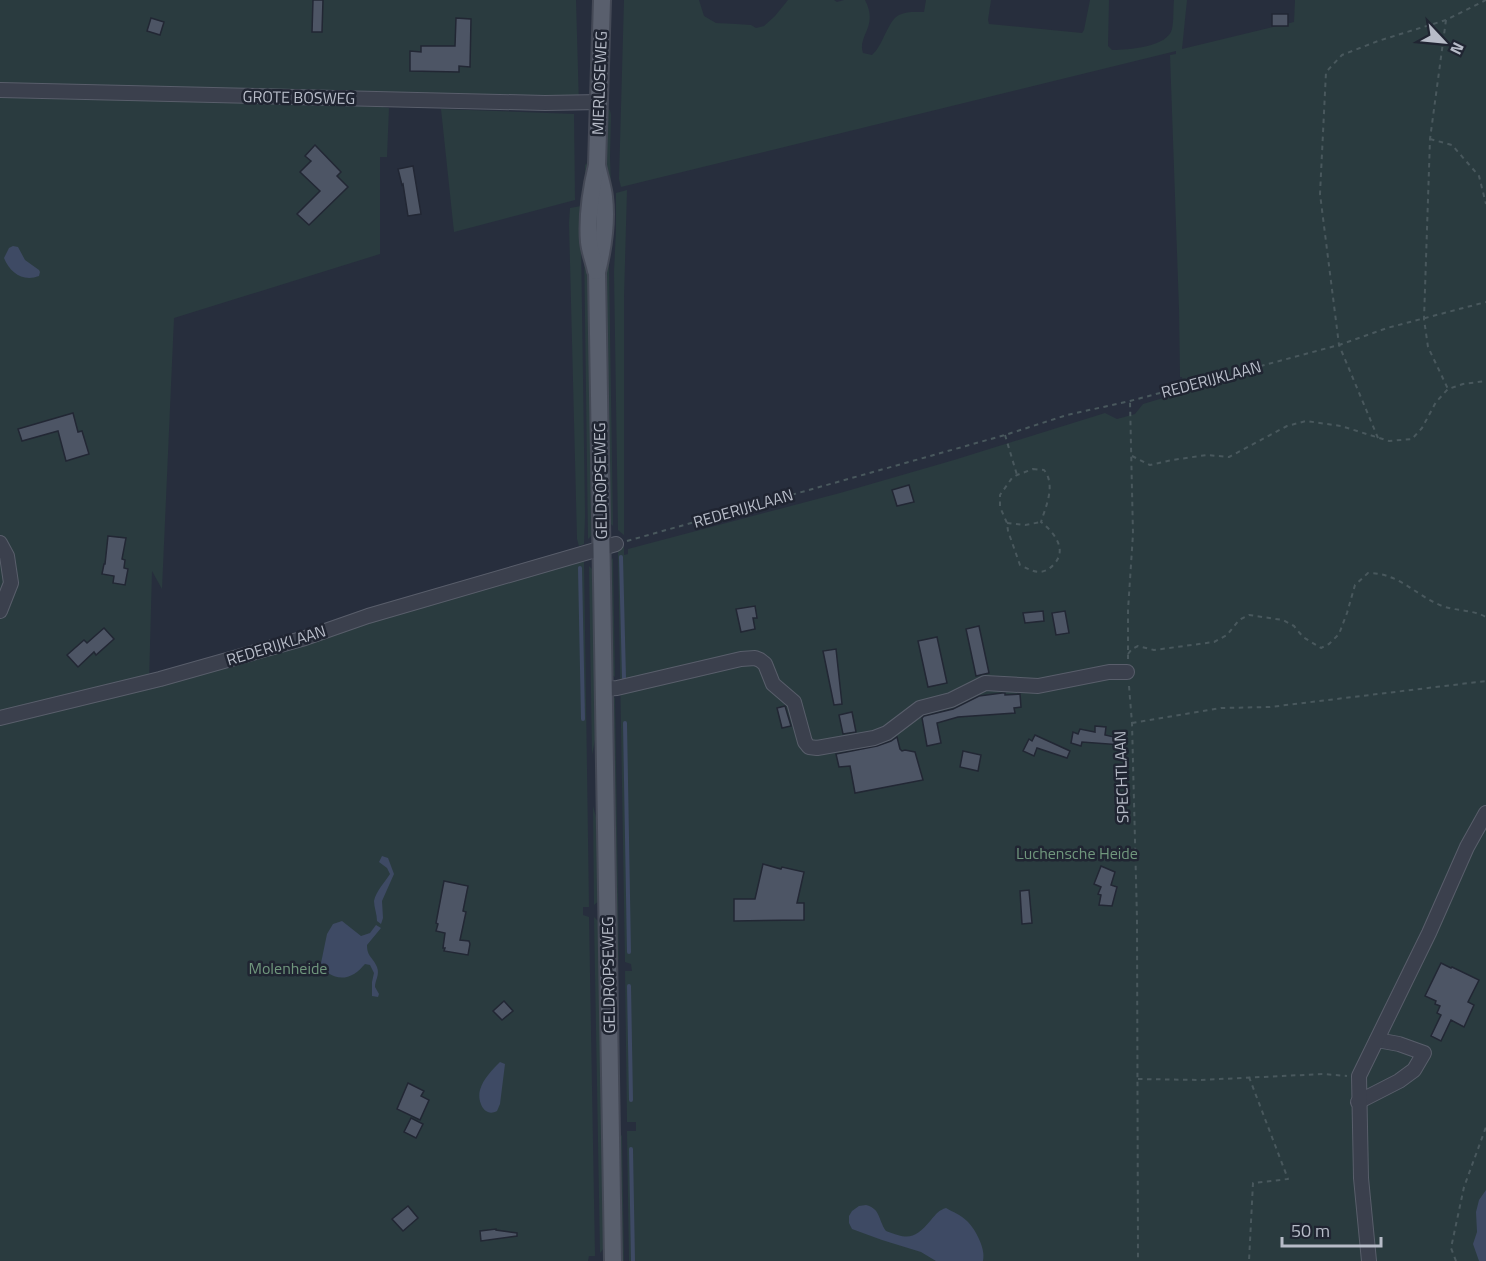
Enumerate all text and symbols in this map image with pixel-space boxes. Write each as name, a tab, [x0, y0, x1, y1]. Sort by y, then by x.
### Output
north arrow	[1414, 12, 1474, 72]
street label: MIERLOSEWEG	[585, 30, 613, 136]
text: N	[1444, 38, 1471, 59]
street label: GROTE BOSWEG	[243, 84, 355, 110]
street label: REDERIJKLAAN	[1158, 354, 1264, 404]
street label: GELDROPSEWEG	[587, 422, 613, 540]
street label: REDERIJKLAAN	[690, 482, 796, 534]
street label: REDERIJKLAAN	[223, 618, 329, 672]
street label: SPECHTLAAN	[1107, 730, 1135, 824]
park label: Luchensche Heide	[1016, 841, 1138, 865]
street label: GELDROPSEWEG	[595, 916, 621, 1034]
park label: Molenheide	[249, 956, 327, 980]
scale bar	[1282, 1210, 1381, 1248]
text: 50 m	[1291, 1217, 1330, 1244]

